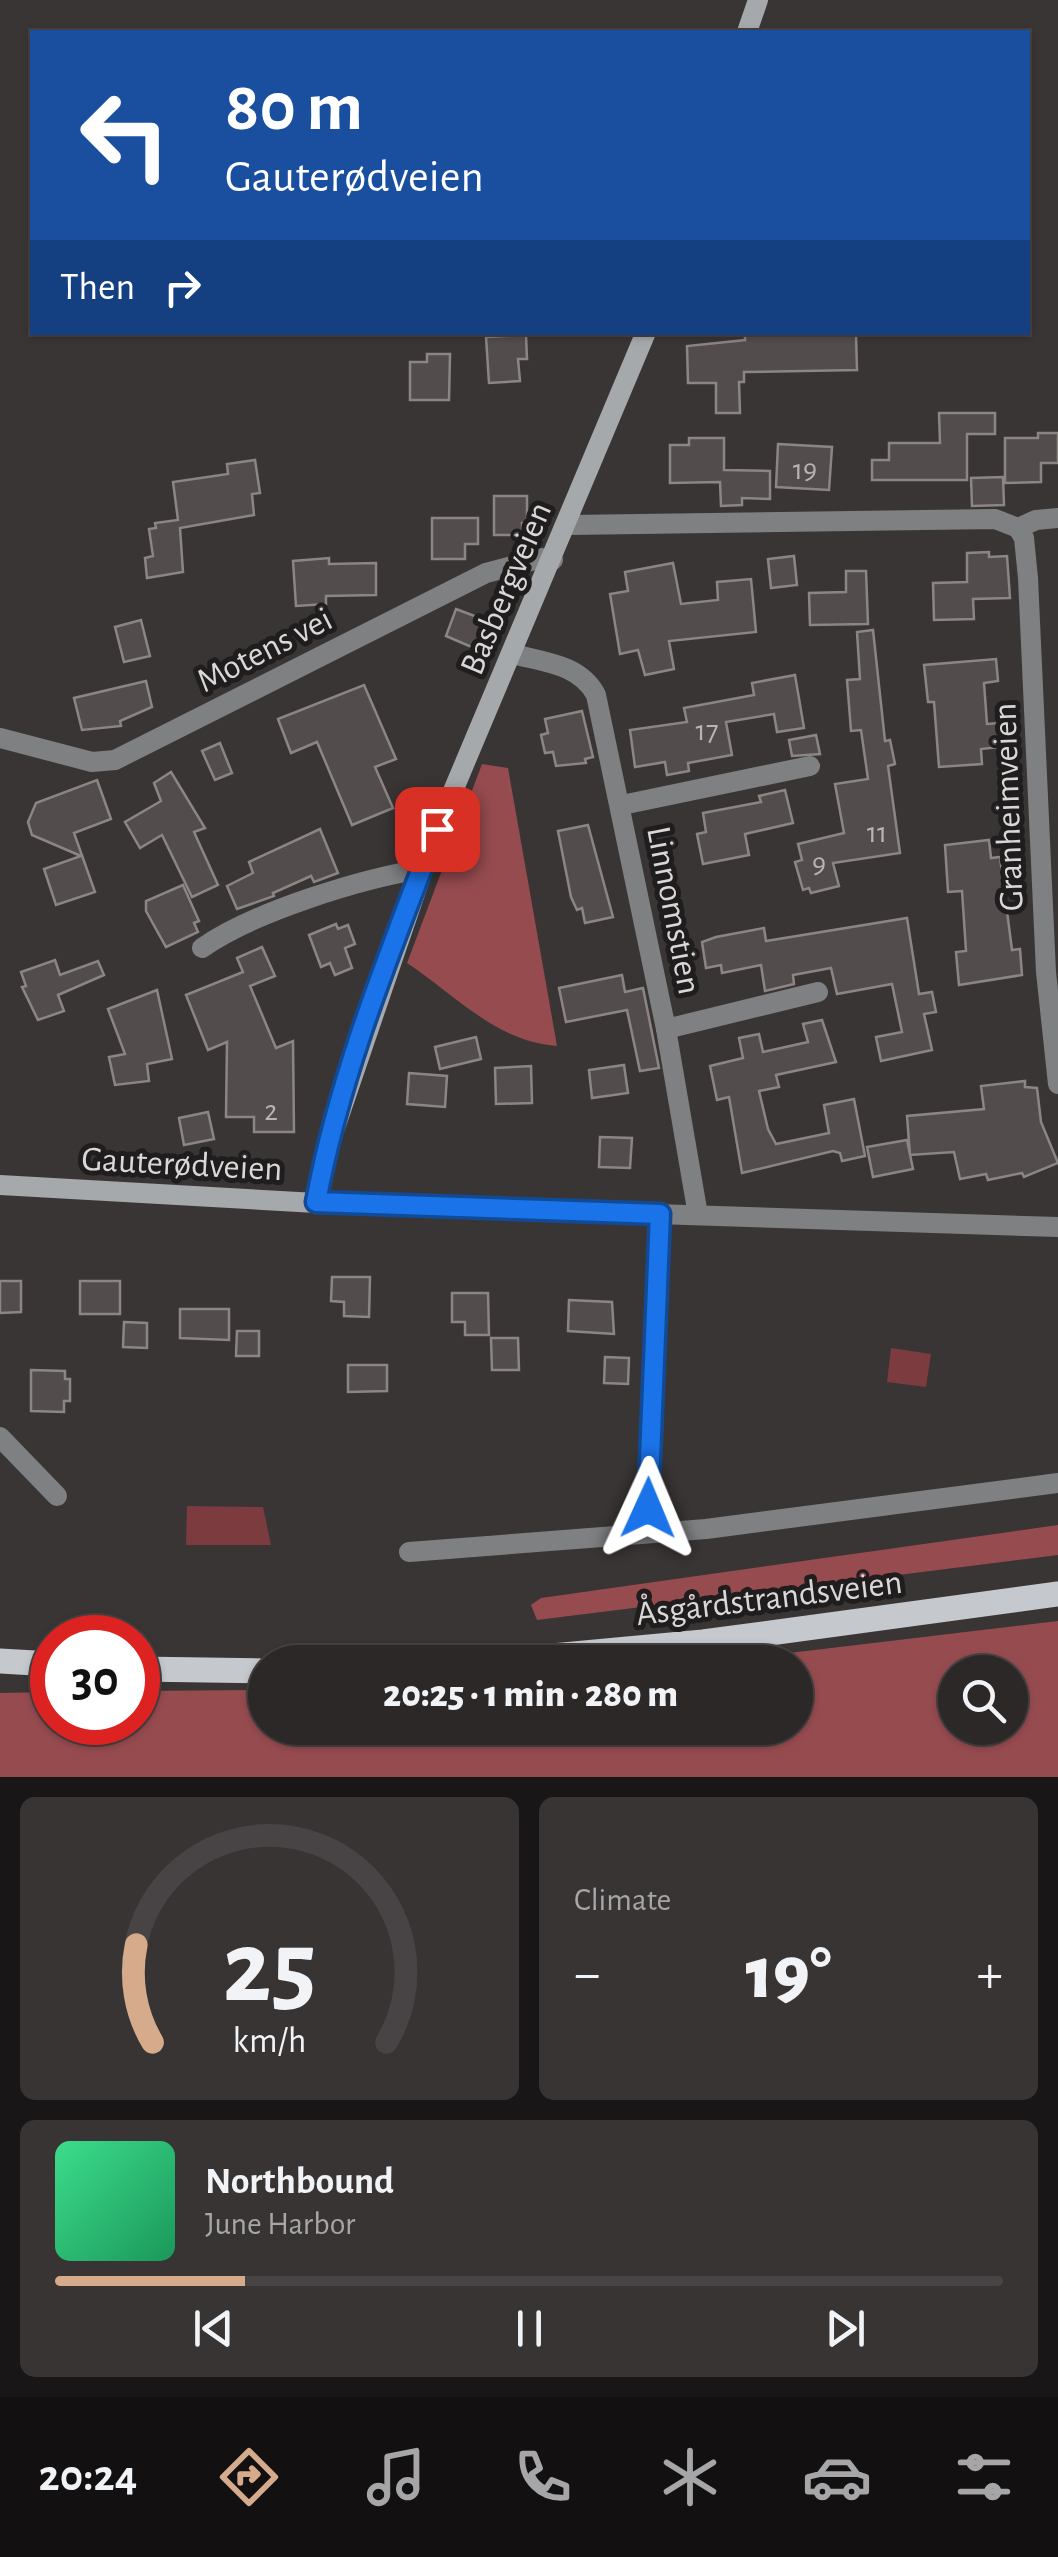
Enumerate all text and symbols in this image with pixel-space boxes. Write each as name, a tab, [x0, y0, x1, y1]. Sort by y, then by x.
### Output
icon: left	[60, 70, 190, 200]
text: 80 m	[225, 73, 363, 143]
text: Gauterødveien	[225, 155, 484, 200]
icon: right	[155, 260, 210, 315]
text: Then	[60, 269, 135, 307]
house number: 19	[793, 455, 817, 485]
street label: Basbergveien	[454, 497, 558, 680]
street label: Motens vei	[191, 601, 338, 699]
street label: Granheimveien	[987, 702, 1030, 912]
house number: 17	[696, 716, 718, 746]
pin	[395, 787, 480, 872]
icon: arrive	[410, 802, 465, 857]
house number: 11	[867, 818, 887, 848]
street label: Linnomstien	[640, 823, 707, 997]
house number: 9	[812, 849, 826, 879]
house number: 2	[264, 1096, 278, 1126]
street label: Gauterødveien	[81, 1142, 283, 1187]
position arrow	[596, 1456, 700, 1560]
street label: Åsgårdstrandsveien	[634, 1562, 904, 1632]
speed limit sign: 30	[30, 1615, 160, 1745]
map controls	[938, 1655, 1028, 1745]
button: search	[938, 1655, 1028, 1745]
text: 20:25 · 1 min · 280 m	[383, 1676, 678, 1714]
text: Climate	[574, 1884, 671, 1916]
text: 25	[223, 1917, 316, 2021]
text: 19°	[745, 1937, 832, 2012]
text: −	[574, 1947, 600, 2002]
text: +	[977, 1947, 1003, 2002]
text: km/h	[233, 2023, 306, 2059]
text: Northbound	[205, 2163, 394, 2201]
text: June Harbor	[205, 2208, 355, 2240]
icon: previous	[186, 2301, 241, 2356]
icon: pause	[502, 2301, 557, 2356]
icon: next	[818, 2301, 873, 2356]
icon: directions	[214, 2442, 284, 2512]
icon: music	[361, 2442, 431, 2512]
icon: phone	[508, 2442, 578, 2512]
icon: climate	[655, 2442, 725, 2512]
icon: car	[802, 2442, 872, 2512]
icon: filters	[949, 2442, 1019, 2512]
text: 20:24	[39, 2454, 137, 2499]

